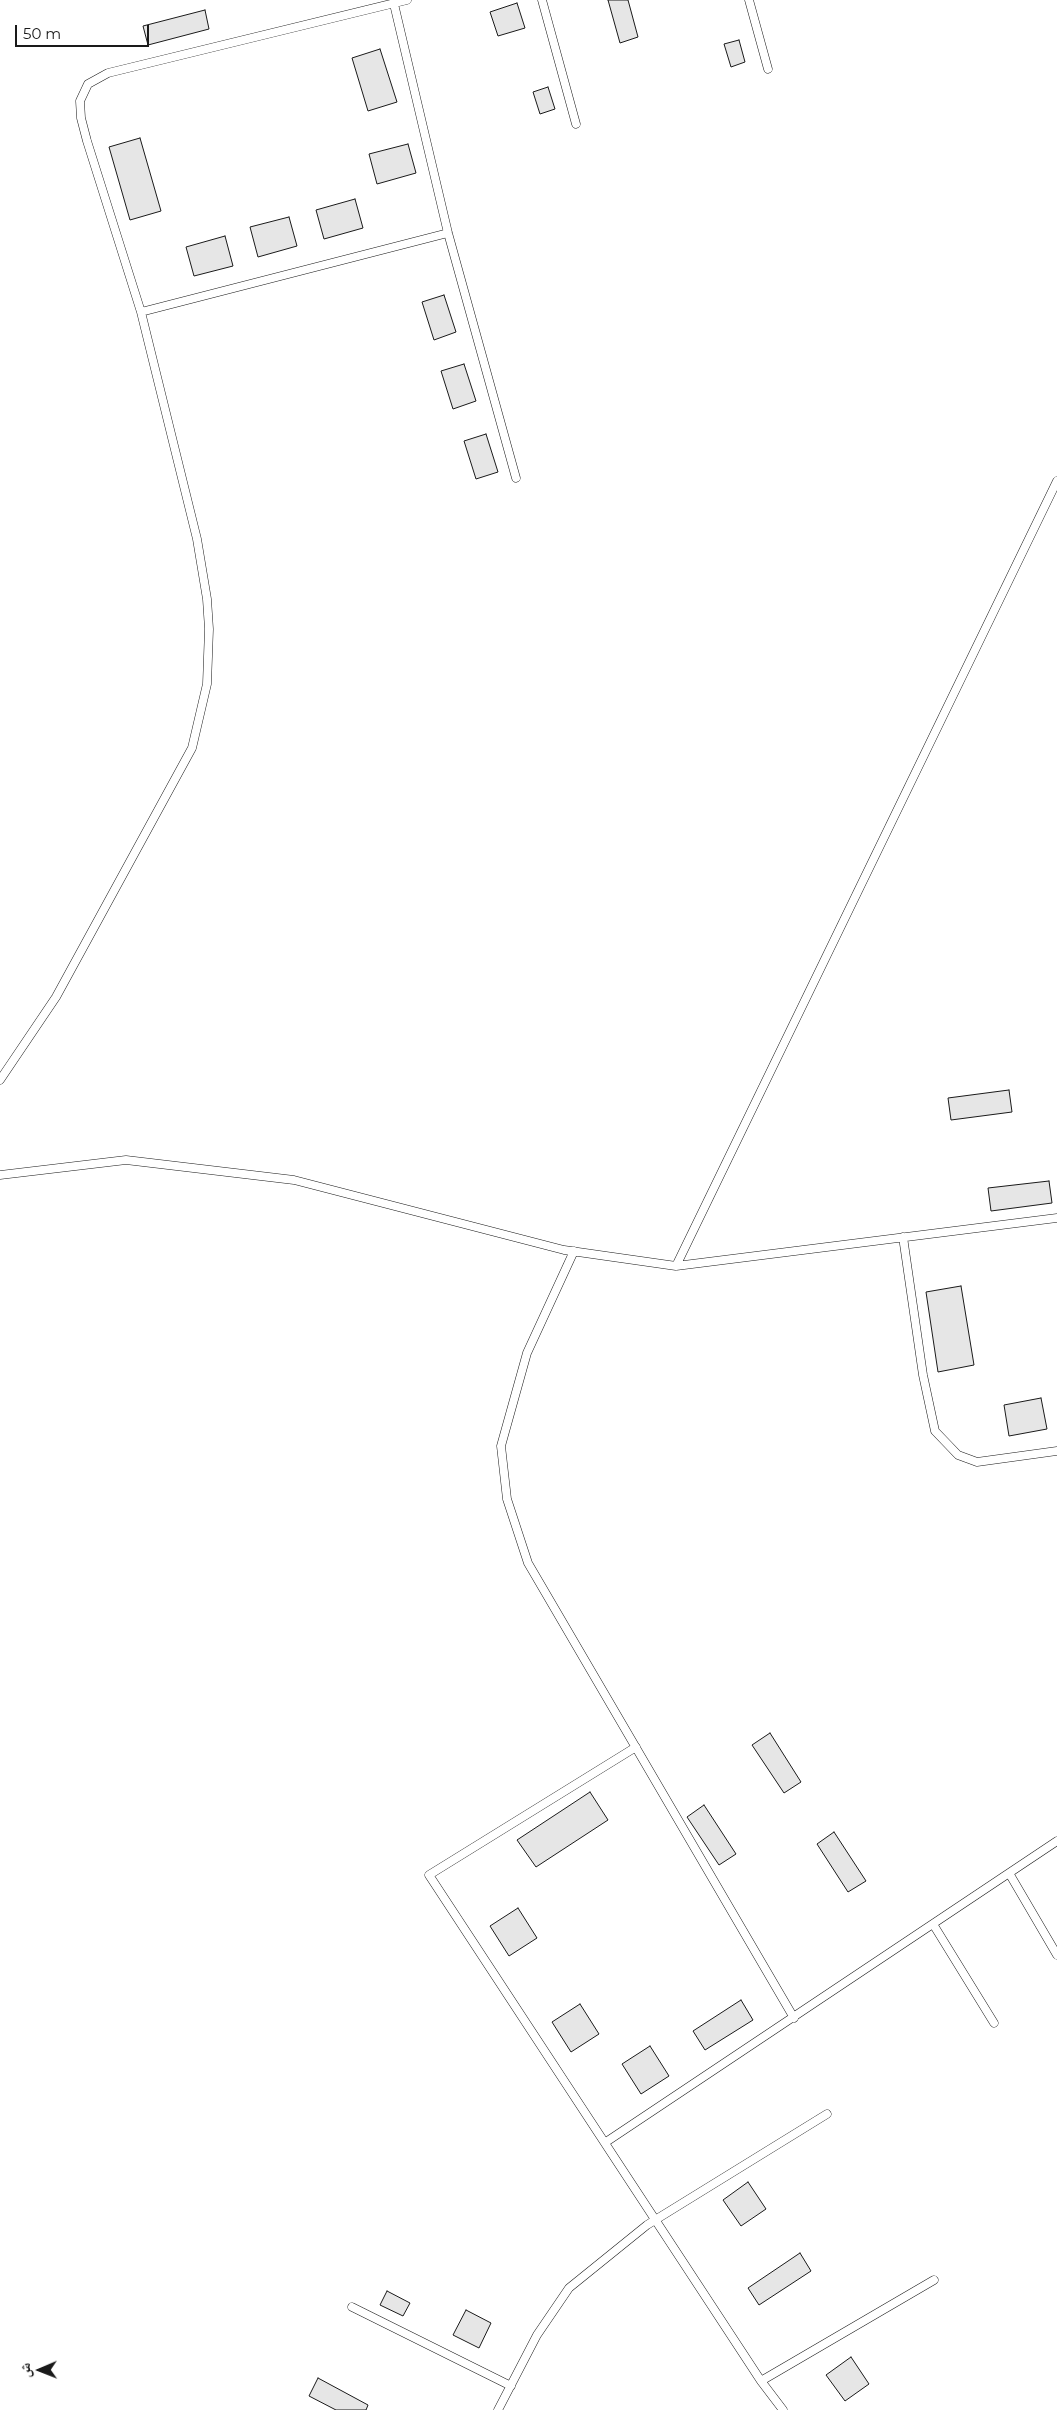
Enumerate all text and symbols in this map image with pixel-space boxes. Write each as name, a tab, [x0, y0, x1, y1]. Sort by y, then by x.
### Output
scale bar	[18, 15, 151, 47]
text: 50 m	[23, 24, 61, 43]
north arrow	[15, 2345, 65, 2395]
text: ش	[16, 2363, 34, 2378]

